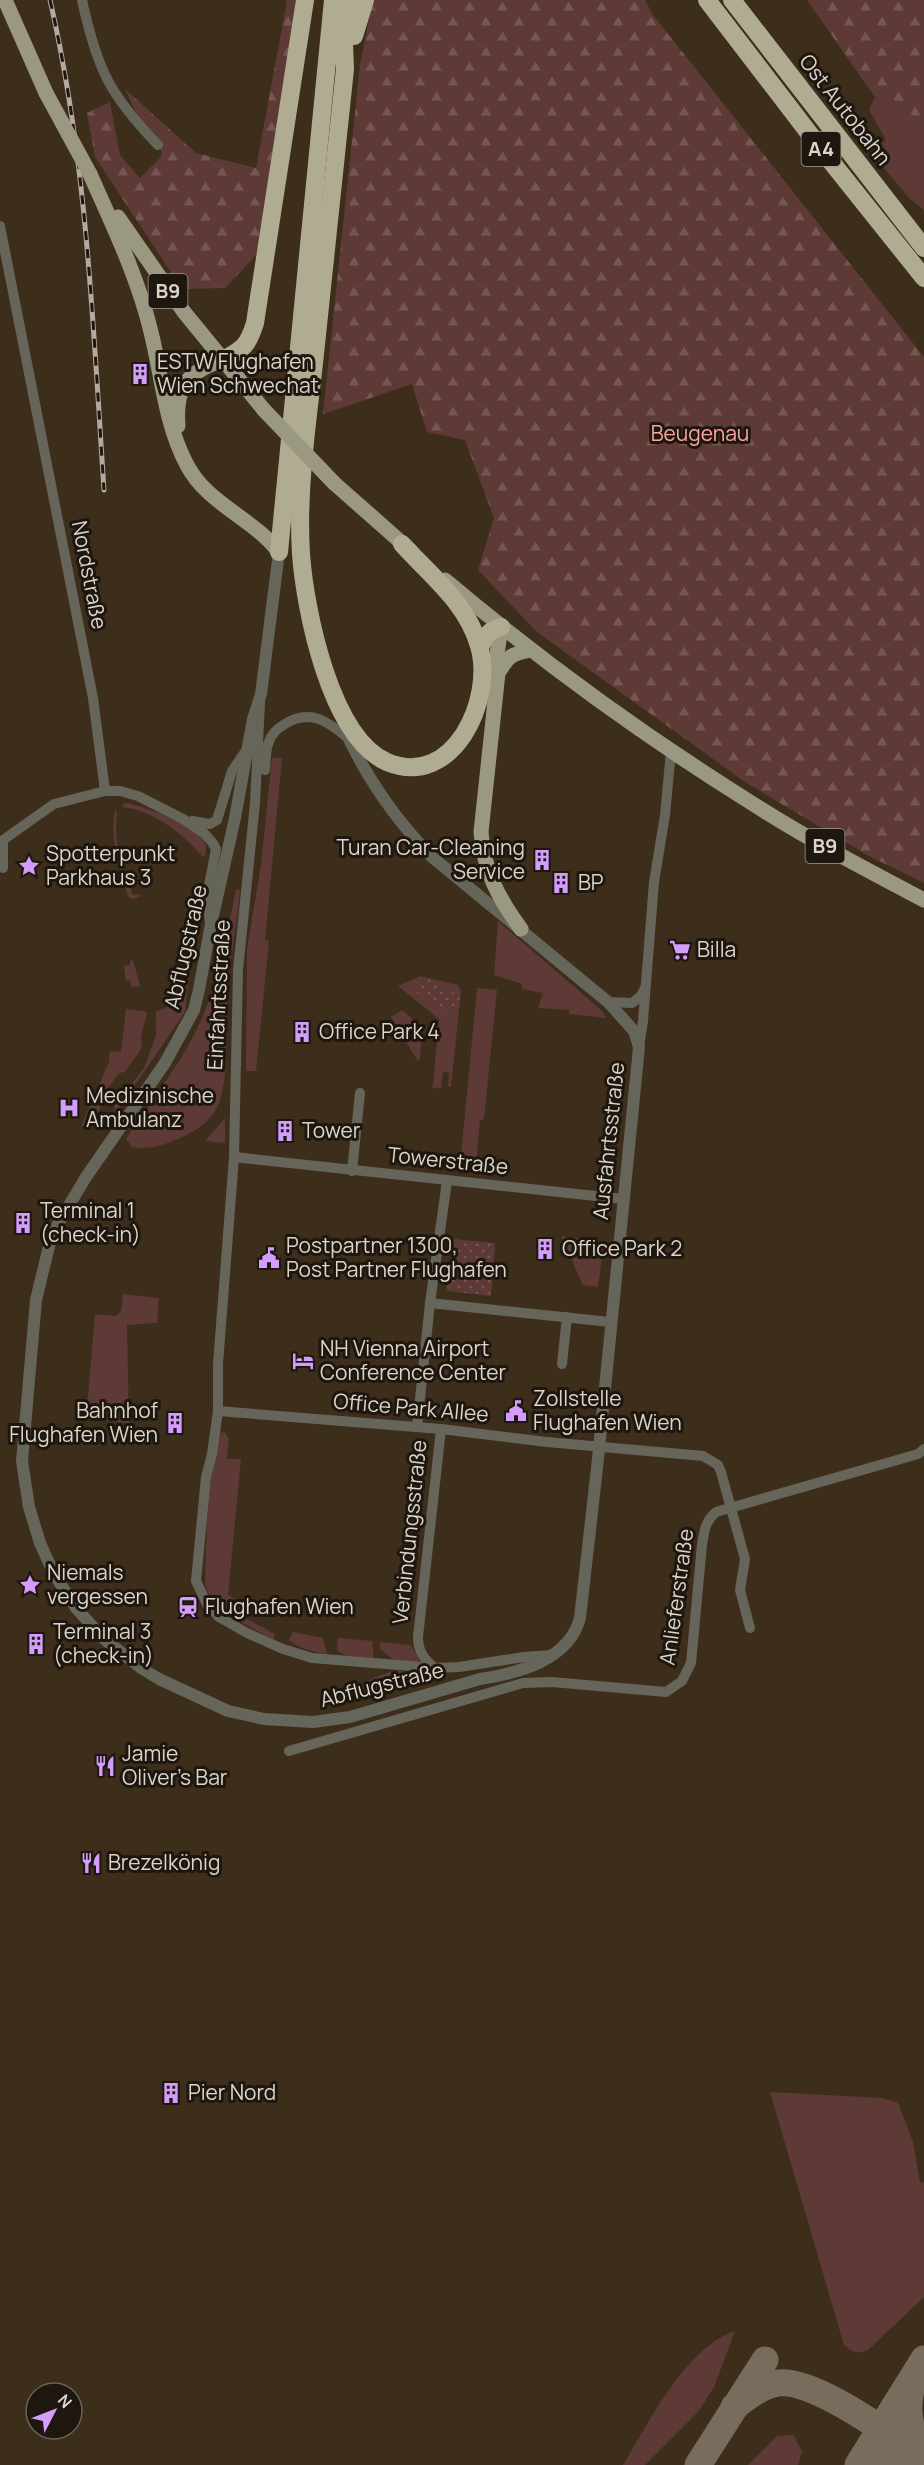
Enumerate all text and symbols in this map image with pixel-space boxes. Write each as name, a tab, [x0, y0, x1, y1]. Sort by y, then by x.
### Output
street label: Ost Autobahn	[793, 48, 898, 171]
road number: A4	[802, 132, 840, 166]
road number: B9	[148, 274, 188, 308]
place label: ESTW Flughafen Wien Schwechat	[157, 347, 319, 399]
building icon: ESTW Flughafen Wien Schwechat	[128, 362, 152, 386]
park label: Beugenau	[651, 419, 749, 447]
street label: Nordstraße	[66, 518, 114, 631]
road number: B9	[806, 829, 844, 863]
place label: Turan Car-Cleaning Service	[337, 833, 525, 885]
place label: Spotterpunkt Parkhaus 3	[46, 839, 175, 891]
building icon: Turan Car-Cleaning Service	[530, 848, 554, 872]
place icon: Spotterpunkt Parkhaus 3	[17, 854, 41, 878]
place label: BP	[578, 868, 604, 896]
building icon: BP	[549, 871, 573, 895]
street label: Abflugstraße	[157, 882, 213, 1012]
street label: Einfahrtsstraße	[200, 919, 236, 1071]
place label: Billa	[697, 935, 736, 963]
supermarket icon: Billa	[668, 938, 692, 962]
place label: Office Park 4	[319, 1017, 440, 1045]
building icon: Office Park 4	[290, 1020, 314, 1044]
street label: Ausfahrtsstraße	[586, 1061, 630, 1221]
place label: Medizinische Ambulanz	[86, 1081, 214, 1133]
hospital icon: Medizinische Ambulanz	[57, 1096, 81, 1120]
place label: Tower	[302, 1116, 361, 1144]
building icon: Tower	[273, 1119, 297, 1143]
street label: Towerstraße	[386, 1140, 510, 1180]
place label: Terminal 1 (check-in)	[40, 1196, 141, 1248]
building icon: Terminal 1 (check-in)	[11, 1211, 35, 1235]
place label: Postpartner 1300, Post Partner Flughafen	[286, 1231, 507, 1283]
place label: Office Park 2	[562, 1234, 682, 1262]
building icon: Office Park 2	[533, 1237, 557, 1261]
public building icon: Postpartner 1300, Post Partner Flughafen	[257, 1246, 281, 1270]
place label: NH Vienna Airport Conference Center	[320, 1334, 506, 1386]
hotel icon: NH Vienna Airport Conference Center	[291, 1349, 315, 1373]
place label: Zollstelle Flughafen Wien	[533, 1384, 682, 1436]
street label: Office Park Allee	[332, 1386, 490, 1428]
place label: Bahnhof Flughafen Wien	[9, 1396, 159, 1448]
public building icon: Zollstelle Flughafen Wien	[504, 1399, 528, 1423]
building icon: Bahnhof Flughafen Wien	[163, 1411, 187, 1435]
street label: Verbindungsstraße	[385, 1438, 433, 1625]
street label: Anlieferstraße	[653, 1527, 699, 1667]
place label: Niemals vergessen	[47, 1558, 148, 1610]
place icon: Niemals vergessen	[18, 1573, 42, 1597]
place label: Flughafen Wien	[205, 1592, 354, 1620]
station icon: Flughafen Wien	[176, 1595, 200, 1619]
place label: Terminal 3 (check-in)	[53, 1617, 154, 1669]
building icon: Terminal 3 (check-in)	[24, 1632, 48, 1656]
street label: Abflugstraße	[317, 1655, 447, 1713]
place label: Jamie Oliver's Bar	[122, 1739, 228, 1791]
restaurant icon: Jamie Oliver's Bar	[93, 1754, 117, 1778]
place label: Brezelkönig	[108, 1848, 220, 1876]
restaurant icon: Brezelkönig	[79, 1851, 103, 1875]
place label: Pier Nord	[188, 2078, 276, 2106]
building icon: Pier Nord	[159, 2081, 183, 2105]
north arrow	[24, 2381, 84, 2441]
text: N	[53, 2389, 77, 2413]

